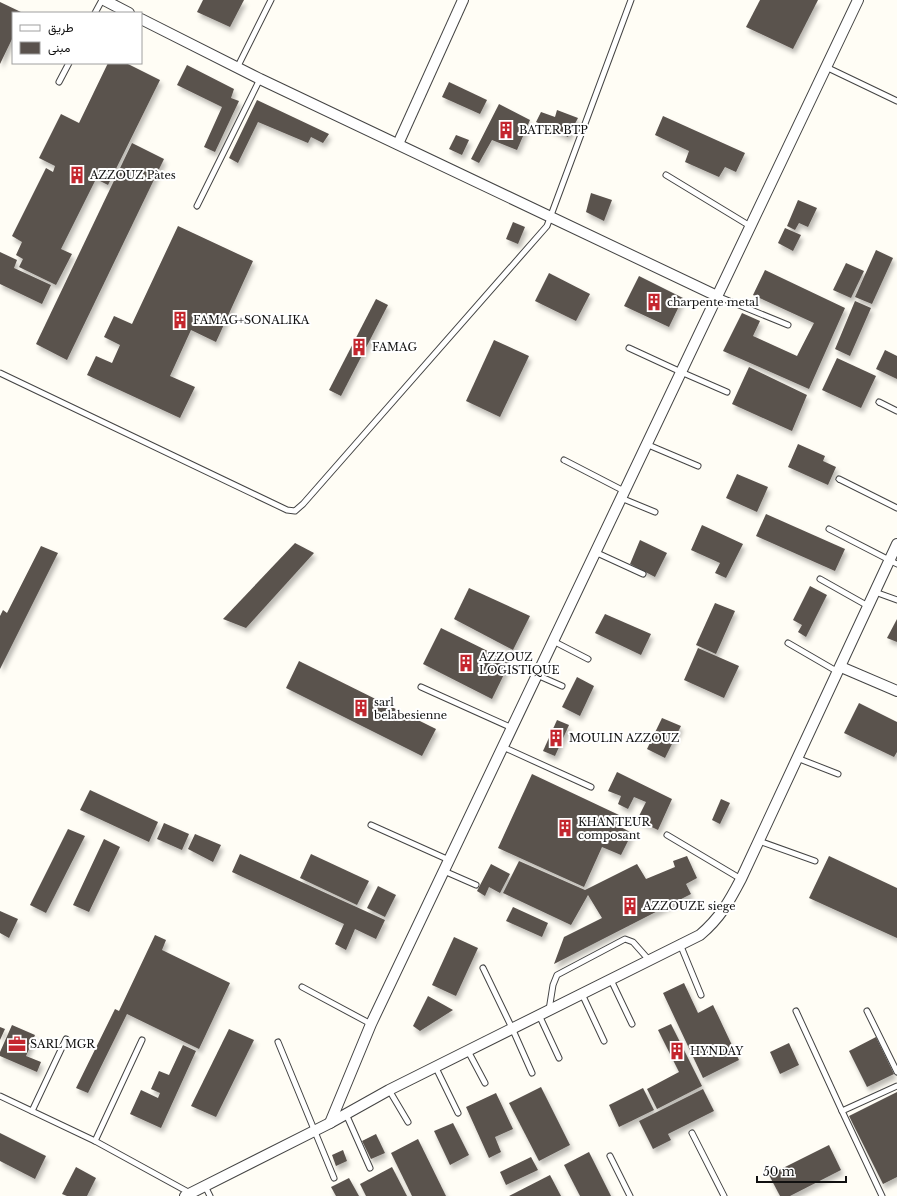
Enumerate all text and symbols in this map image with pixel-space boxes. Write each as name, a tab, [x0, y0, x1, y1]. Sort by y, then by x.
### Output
legend	[12, 12, 142, 64]
text: طريق	[48, 20, 74, 36]
text: مبنى	[48, 40, 70, 56]
building icon: BATER BTP	[496, 120, 516, 140]
place label: BATER BTP	[519, 123, 588, 137]
building icon: AZZOUZ Pàtes	[67, 165, 87, 185]
place label: AZZOUZ Pàtes	[89, 168, 176, 182]
building icon: charpente metal	[644, 292, 664, 312]
place label: charpente metal	[667, 295, 759, 309]
building icon: FAMAG+SONALIKA	[170, 310, 190, 330]
place label: FAMAG+SONALIKA	[193, 313, 310, 327]
building icon: FAMAG	[349, 337, 369, 357]
place label: FAMAG	[372, 340, 417, 354]
place label: AZZOUZ LOGISTIQUE	[478, 650, 560, 677]
building icon: AZZOUZ LOGISTIQUE	[456, 653, 476, 673]
place label: sarl belabesienne	[373, 695, 447, 722]
building icon: sarl belabesienne	[351, 698, 371, 718]
building icon: MOULIN AZZOUZ	[546, 728, 566, 748]
place label: MOULIN AZZOUZ	[569, 731, 679, 745]
place label: KHANTEUR composant	[578, 815, 650, 842]
building icon: KHANTEUR composant	[555, 818, 575, 838]
building icon: AZZOUZE siege	[620, 896, 640, 916]
place label: AZZOUZE siege	[642, 899, 736, 913]
office icon: SARL MGR	[7, 1034, 27, 1054]
place label: SARL MGR	[30, 1037, 95, 1051]
building icon: HYNDAY	[667, 1041, 687, 1061]
place label: HYNDAY	[690, 1044, 744, 1058]
scale bar	[757, 1158, 846, 1184]
text: 50 m	[763, 1164, 795, 1179]

